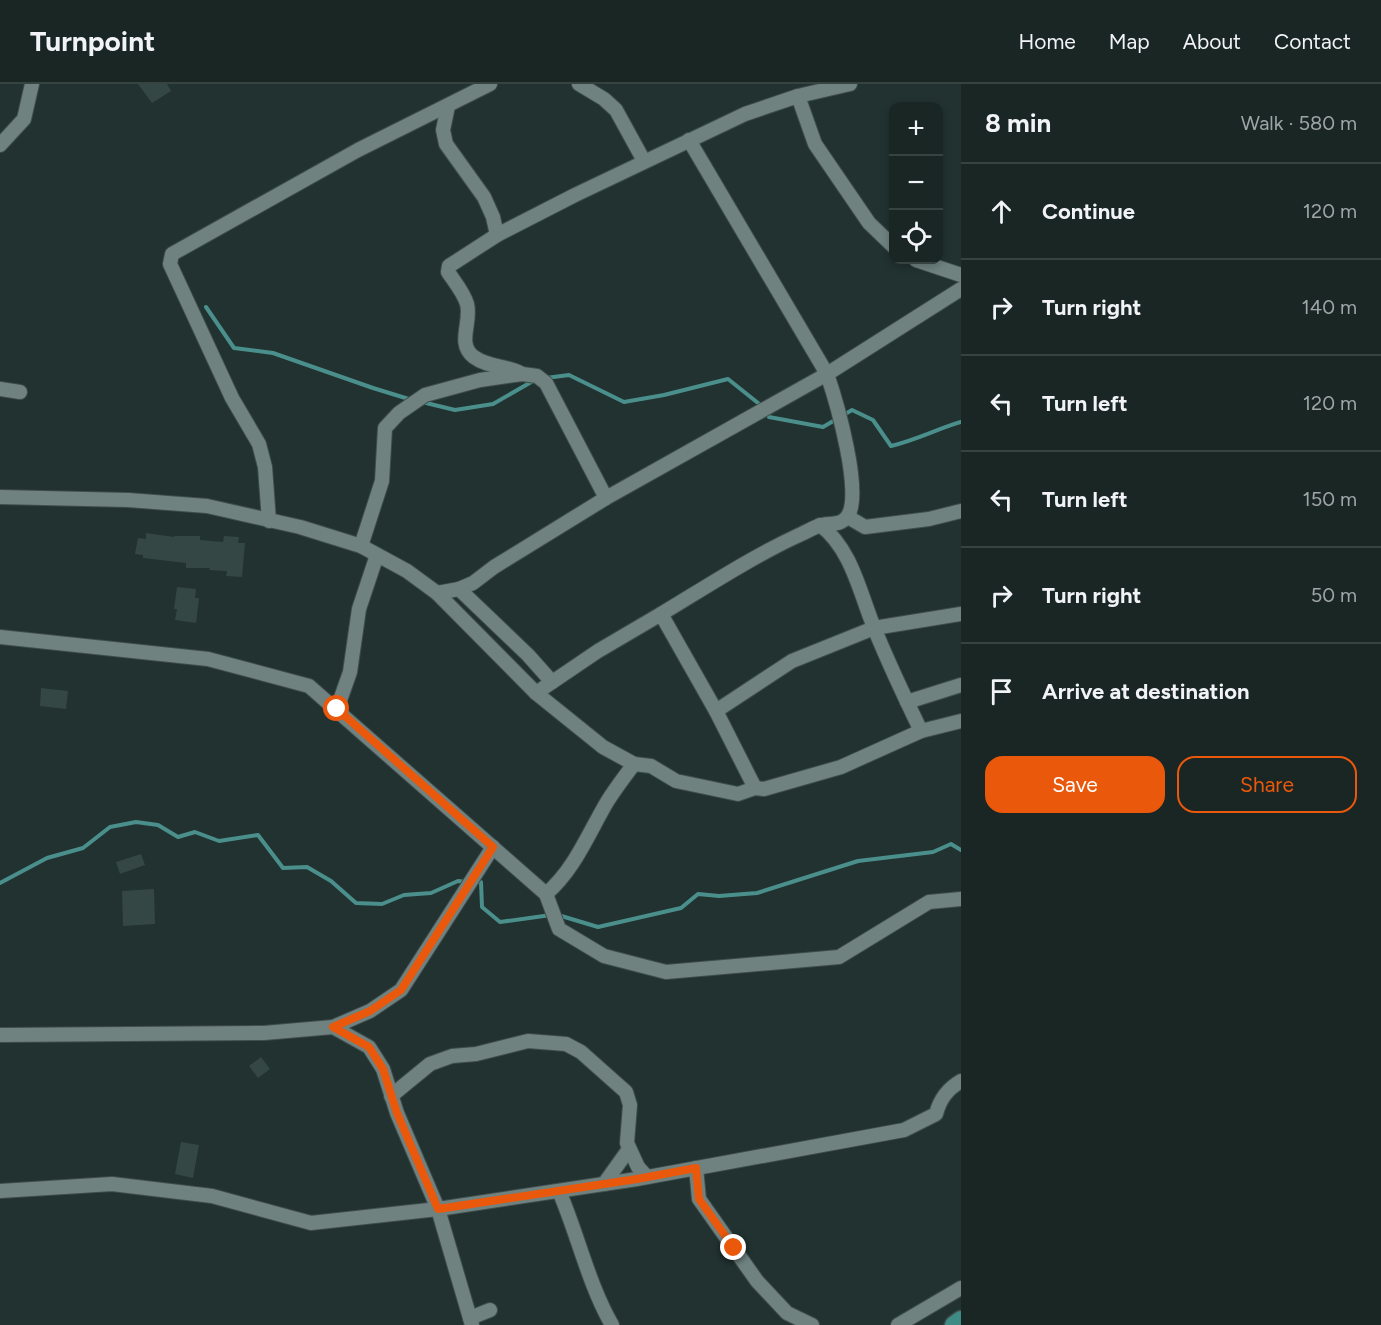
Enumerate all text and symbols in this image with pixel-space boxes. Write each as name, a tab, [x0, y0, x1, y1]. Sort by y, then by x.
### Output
text: Turnpoint	[30, 24, 155, 58]
text: Home	[1019, 29, 1076, 54]
text: Map	[1109, 29, 1150, 54]
text: About	[1183, 29, 1241, 54]
text: Contact	[1274, 29, 1351, 54]
map controls	[889, 102, 943, 264]
button: +	[889, 102, 943, 156]
text: 8 min	[985, 107, 1051, 139]
text: Walk · 580 m	[1241, 111, 1357, 135]
button: −	[889, 156, 943, 210]
icon: ahead	[985, 195, 1018, 228]
text: Continue	[1042, 198, 1135, 225]
text: 120 m	[1303, 199, 1357, 223]
button: locate	[889, 210, 943, 264]
icon: right	[985, 291, 1018, 324]
text: Turn right	[1042, 294, 1141, 321]
text: 140 m	[1302, 295, 1357, 319]
icon: left	[985, 387, 1018, 420]
text: Turn left	[1042, 390, 1128, 417]
text: 120 m	[1303, 391, 1357, 415]
icon: left	[985, 483, 1018, 516]
text: Turn left	[1042, 486, 1128, 513]
text: 150 m	[1302, 487, 1357, 511]
icon: right	[985, 579, 1018, 612]
text: Turn right	[1042, 582, 1141, 609]
text: 50 m	[1311, 583, 1357, 607]
icon: arrive	[985, 675, 1018, 708]
text: Arrive at destination	[1042, 678, 1250, 705]
route start	[323, 695, 349, 721]
button: Save	[985, 756, 1165, 813]
button: Share	[1177, 756, 1357, 813]
route end	[720, 1234, 746, 1260]

